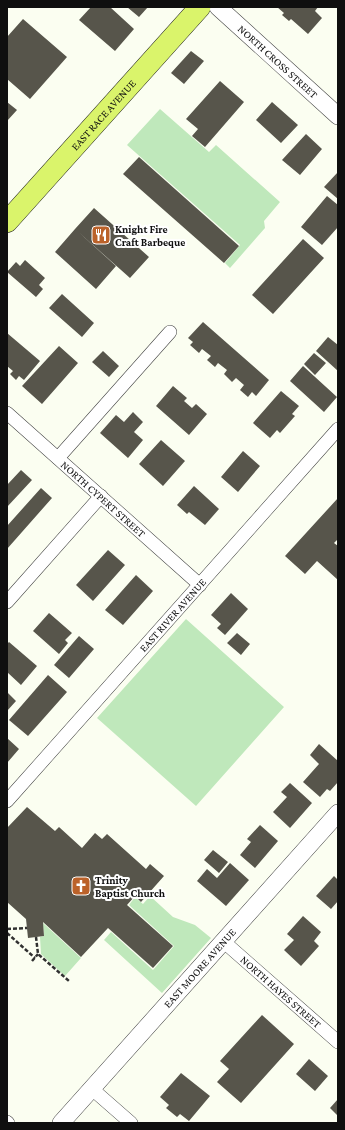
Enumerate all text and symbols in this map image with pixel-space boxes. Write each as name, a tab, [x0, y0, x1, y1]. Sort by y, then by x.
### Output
street label: NORTH CROSS STREET	[236, 22, 320, 101]
street label: EAST RACE AVENUE	[68, 77, 138, 153]
place label: Knight Fire Craft Barbeque	[115, 223, 185, 248]
restaurant icon: Knight Fire Craft Barbeque	[90, 224, 112, 246]
street label: NORTH CYPERT STREET	[59, 458, 148, 539]
street label: EAST RIVER AVENUE	[137, 576, 208, 654]
place label: Trinity Baptist Church	[95, 874, 166, 899]
church icon: Trinity Baptist Church	[70, 875, 92, 897]
street label: EAST MOORE AVENUE	[161, 926, 238, 1010]
street label: NORTH HAYES STREET	[238, 953, 323, 1030]

